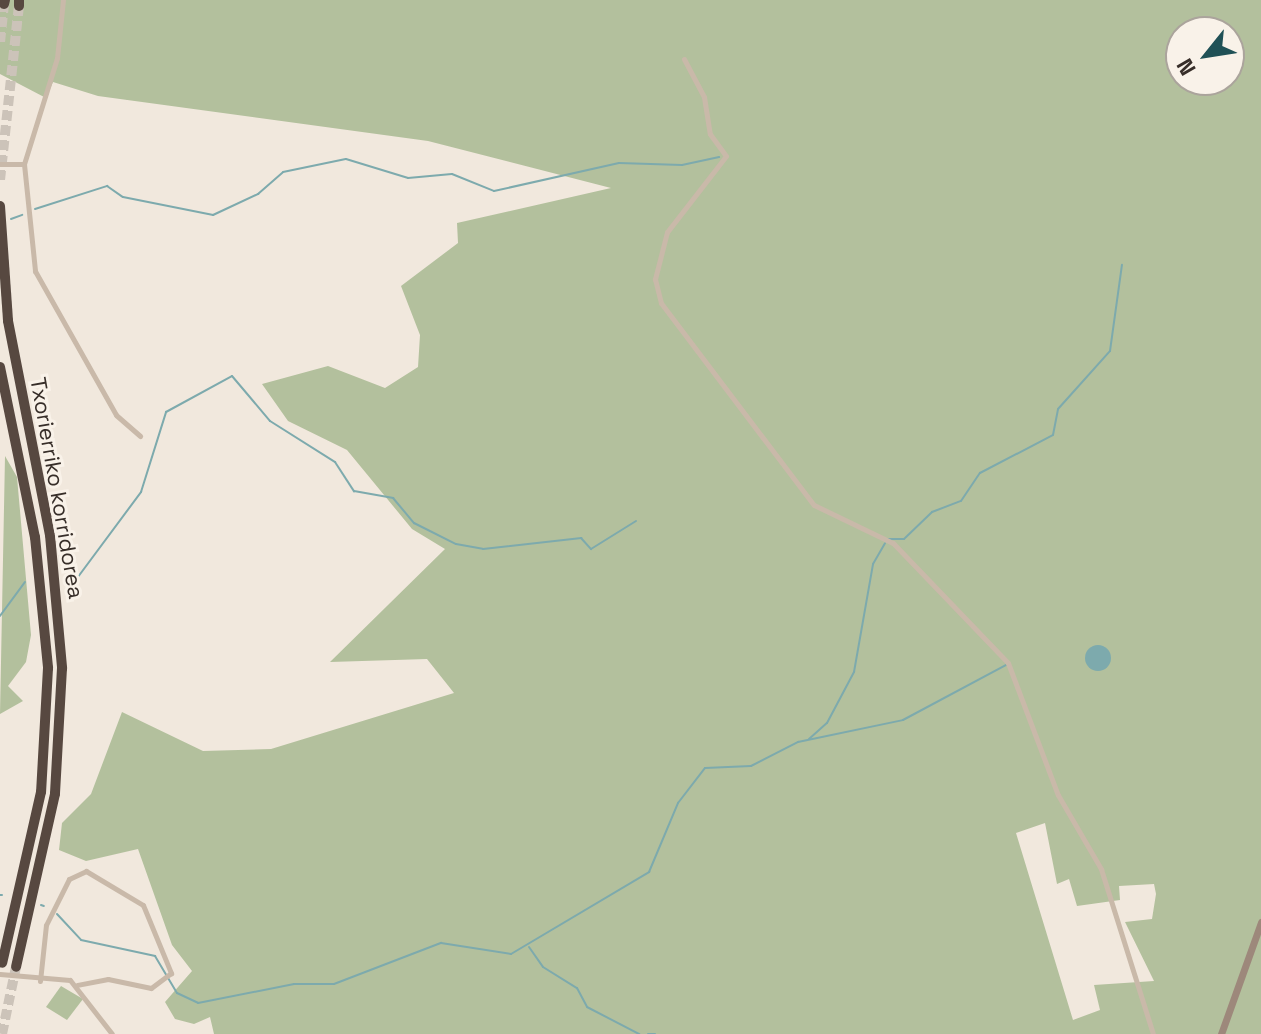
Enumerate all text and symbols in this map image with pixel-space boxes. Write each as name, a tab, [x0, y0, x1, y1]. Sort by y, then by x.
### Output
north arrow	[1165, 16, 1245, 96]
text: N	[1170, 54, 1202, 80]
street label: Txorierriko korridorea	[25, 375, 89, 601]

